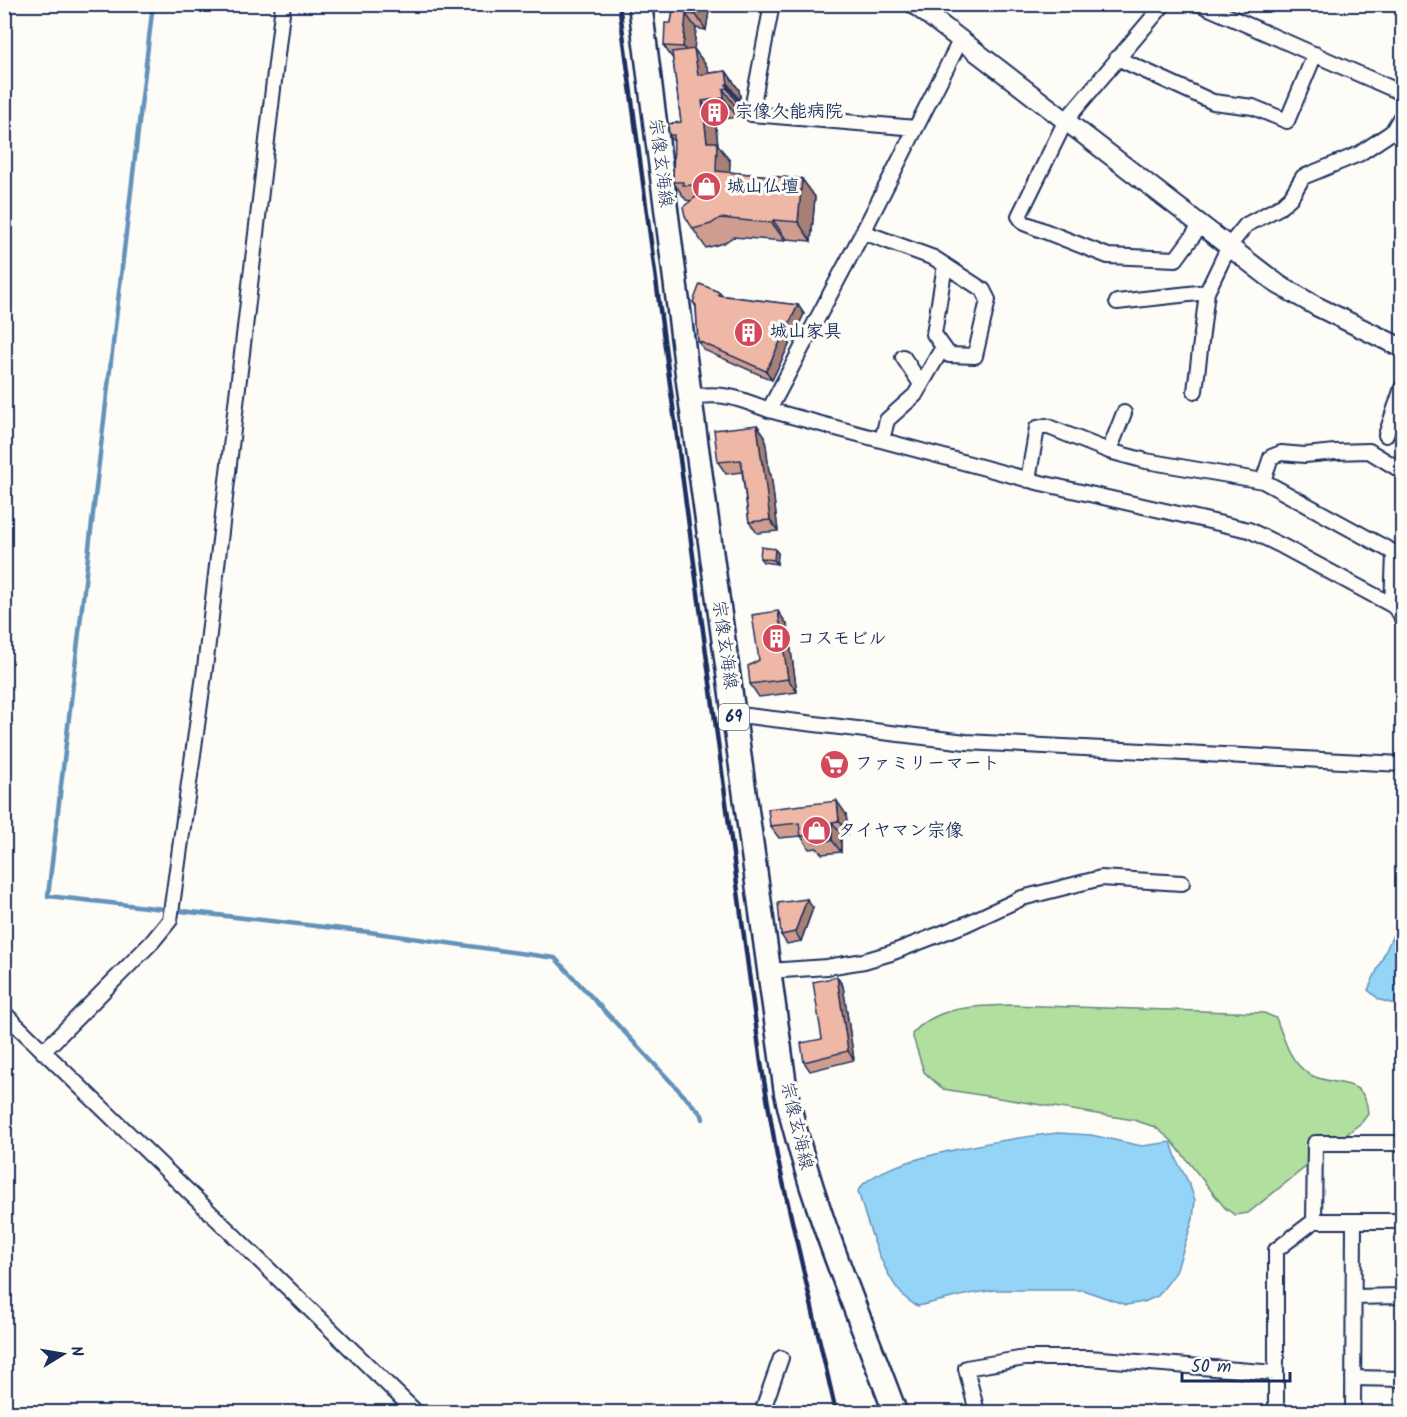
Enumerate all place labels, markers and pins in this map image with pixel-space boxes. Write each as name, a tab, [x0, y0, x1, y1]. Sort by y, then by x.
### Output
building icon: 宗像久能病院	[698, 96, 730, 128]
place label: 宗像久能病院	[735, 98, 843, 127]
shop icon: 城山仏壇	[690, 171, 722, 203]
place label: 城山仏壇	[727, 173, 799, 202]
building icon: 城山家具	[733, 316, 765, 348]
place label: 城山家具	[770, 318, 842, 347]
building icon: コスモビル	[760, 623, 792, 655]
place label: コスモビル	[797, 625, 886, 654]
supermarket icon: ファミリーマート	[818, 748, 850, 780]
place label: ファミリーマート	[855, 750, 1000, 779]
shop icon: タイヤマン宗像	[801, 815, 833, 847]
place label: タイヤマン宗像	[838, 817, 963, 846]

